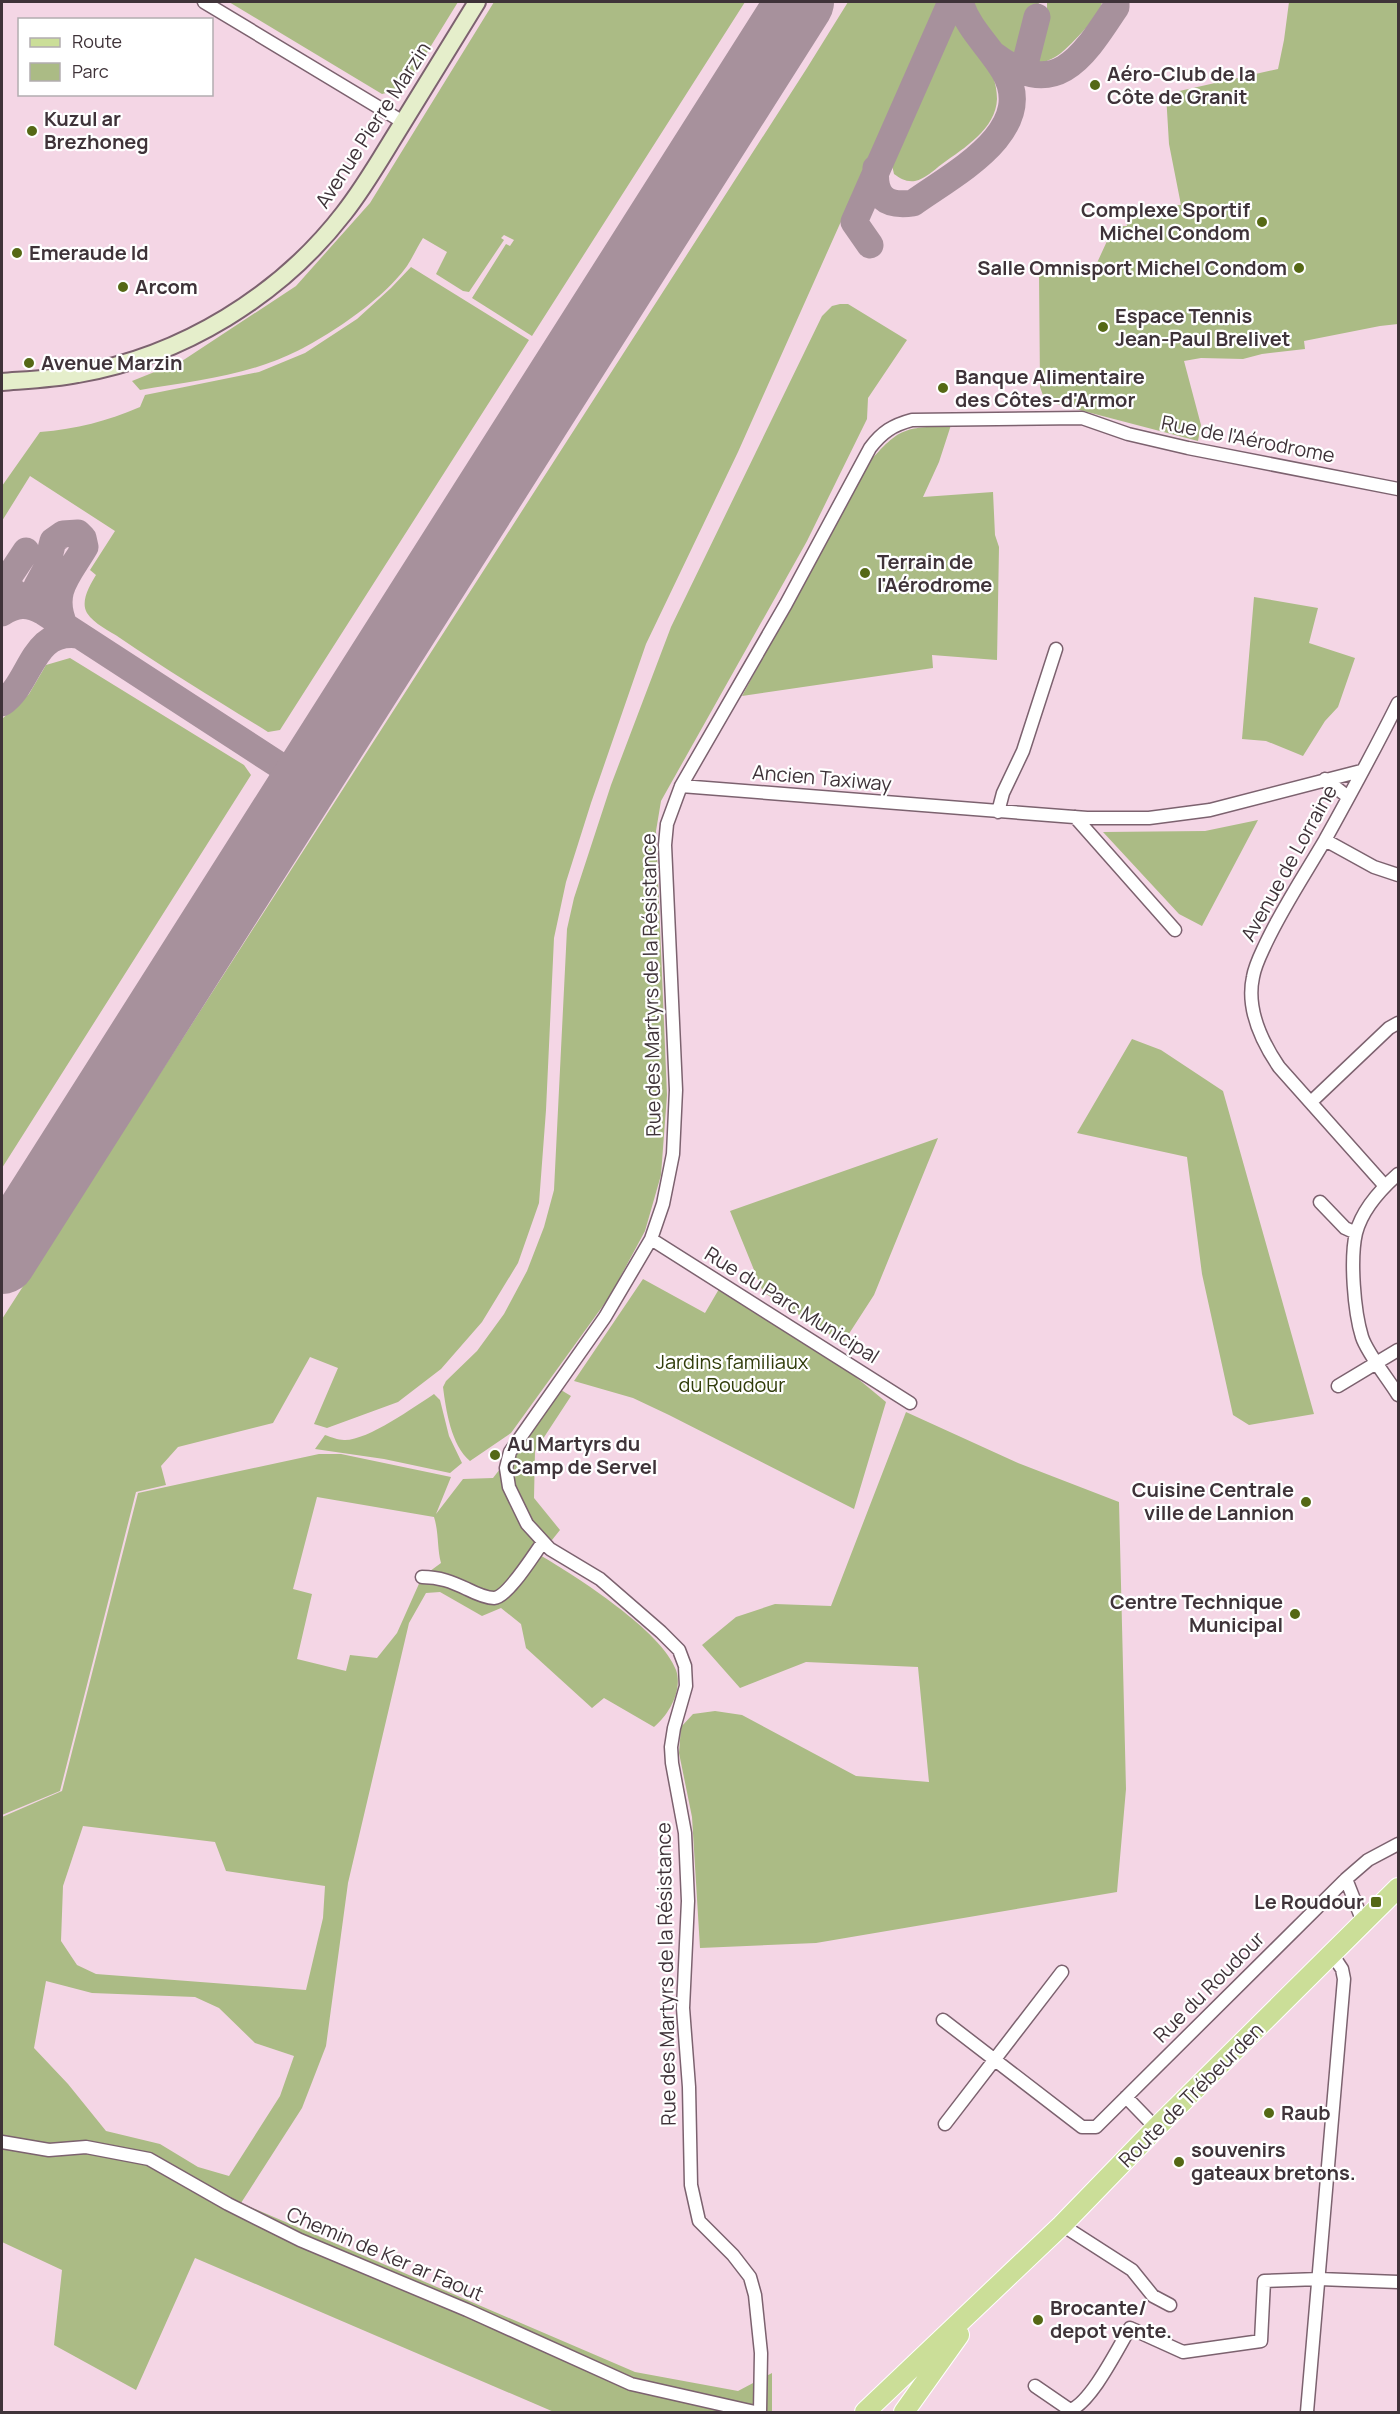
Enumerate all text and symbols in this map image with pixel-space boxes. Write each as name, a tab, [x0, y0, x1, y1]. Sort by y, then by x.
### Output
legend	[18, 18, 213, 96]
text: Route	[72, 29, 122, 53]
street label: Avenue Pierre Marzin	[309, 36, 436, 213]
text: Parc	[72, 59, 109, 83]
place label: Aéro-Club de la Côte de Granit	[1107, 60, 1256, 110]
marker: Aéro-Club de la Côte de Granit	[1088, 78, 1102, 92]
place label: Kuzul ar Brezhoneg	[44, 105, 149, 155]
marker: Kuzul ar Brezhoneg	[25, 124, 39, 138]
place label: Complexe Sportif Michel Condom	[1081, 196, 1250, 246]
marker: Complexe Sportif Michel Condom	[1255, 215, 1269, 229]
place label: Emeraude Id	[29, 239, 149, 266]
marker: Emeraude Id	[10, 246, 24, 260]
place label: Salle Omnisport Michel Condom	[977, 254, 1287, 281]
marker: Salle Omnisport Michel Condom	[1292, 261, 1306, 275]
place label: Arcom	[135, 273, 198, 300]
marker: Arcom	[116, 280, 130, 294]
place label: Espace Tennis Jean-Paul Brelivet	[1115, 302, 1290, 352]
marker: Espace Tennis Jean-Paul Brelivet	[1096, 320, 1110, 334]
place label: Avenue Marzin	[41, 349, 182, 376]
marker: Avenue Marzin	[22, 356, 36, 370]
place label: Banque Alimentaire des Côtes-d'Armor	[955, 363, 1145, 413]
marker: Banque Alimentaire des Côtes-d'Armor	[936, 381, 950, 395]
street label: Rue de l'Aérodrome	[1159, 408, 1337, 469]
place label: Terrain de l'Aérodrome	[877, 548, 992, 598]
marker: Terrain de l'Aérodrome	[858, 566, 872, 580]
street label: Ancien Taxiway	[751, 758, 893, 797]
street label: Avenue de Lorraine	[1234, 780, 1343, 946]
street label: Rue des Martyrs de la Résistance	[634, 833, 667, 1137]
street label: Rue du Parc Municipal	[700, 1240, 885, 1369]
park label: Jardins familiaux du Roudour	[656, 1348, 809, 1398]
place label: Au Martyrs du Camp de Servel	[507, 1430, 657, 1480]
marker: Au Martyrs du Camp de Servel	[488, 1448, 502, 1462]
place label: Cuisine Centrale ville de Lannion	[1132, 1476, 1294, 1526]
marker: Cuisine Centrale ville de Lannion	[1299, 1495, 1313, 1509]
place label: Centre Technique Municipal	[1110, 1588, 1283, 1638]
marker: Centre Technique Municipal	[1288, 1607, 1302, 1621]
street label: Rue des Martyrs de la Résistance	[649, 1822, 682, 2126]
place label: Le Roudour	[1254, 1888, 1364, 1915]
marker: Le Roudour	[1369, 1895, 1383, 1909]
street label: Rue du Roudour	[1147, 1925, 1270, 2048]
street label: Route de Trébeurden	[1112, 2016, 1269, 2173]
place label: Raub	[1281, 2099, 1331, 2126]
marker: Raub	[1262, 2106, 1276, 2120]
place label: souvenirs gateaux bretons.	[1191, 2136, 1356, 2186]
marker: souvenirs gateaux bretons.	[1172, 2155, 1186, 2169]
street label: Chemin de Ker ar Faout	[283, 2200, 488, 2307]
place label: Brocante/ depot vente.	[1050, 2294, 1172, 2344]
marker: Brocante/ depot vente.	[1031, 2313, 1045, 2327]

